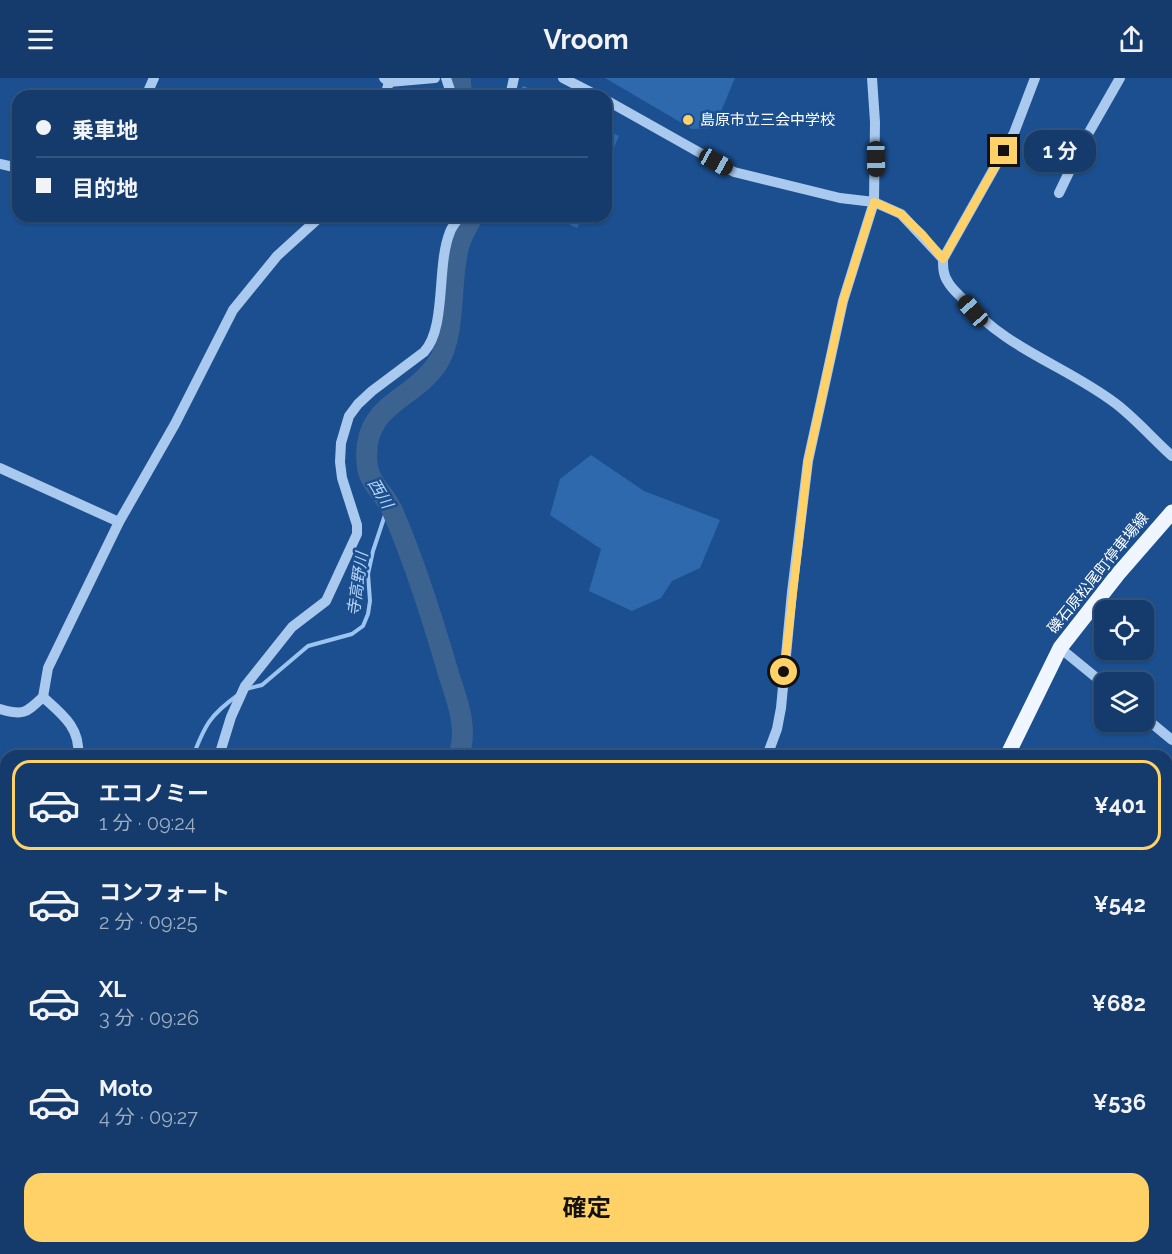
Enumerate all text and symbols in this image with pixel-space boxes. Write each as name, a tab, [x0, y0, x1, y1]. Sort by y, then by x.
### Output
icon: menu	[24, 23, 57, 56]
icon: share	[1115, 23, 1148, 56]
text: Vroom	[543, 24, 629, 55]
place label: 島原市立三会中学校	[700, 111, 835, 129]
marker: 島原市立三会中学校	[681, 113, 695, 127]
text: 乗車地	[72, 117, 138, 143]
callout: 1 分	[1025, 130, 1097, 172]
route end	[990, 137, 1017, 164]
text: 1 分	[1043, 139, 1077, 163]
car	[867, 141, 885, 177]
car	[696, 145, 736, 179]
text: 目的地	[72, 175, 138, 201]
car	[954, 292, 992, 330]
water label: 西川	[364, 475, 398, 514]
street label: 礫石原松尾町停車場線	[1044, 509, 1152, 637]
water label: 寺高野川	[344, 549, 372, 617]
map controls	[1094, 600, 1154, 732]
button: locate	[1094, 600, 1154, 660]
route start	[770, 658, 797, 685]
button: layers	[1094, 672, 1154, 732]
icon: car	[27, 778, 81, 832]
text: エコノミー	[99, 780, 209, 806]
text: ¥401	[1093, 792, 1146, 818]
text: 1 分 · 09:24	[99, 811, 196, 835]
icon: car	[27, 877, 81, 931]
text: コンフォート	[99, 879, 230, 905]
text: ¥542	[1093, 891, 1146, 917]
text: 2 分 · 09:25	[99, 910, 198, 934]
icon: car	[27, 976, 81, 1030]
text: XL	[99, 976, 126, 1002]
text: ¥682	[1091, 990, 1146, 1016]
text: 3 分 · 09:26	[99, 1006, 199, 1030]
icon: car	[27, 1075, 81, 1129]
text: Moto	[99, 1075, 153, 1101]
text: ¥536	[1093, 1089, 1146, 1115]
text: 4 分 · 09:27	[99, 1105, 198, 1129]
button: 確定	[24, 1173, 1149, 1242]

